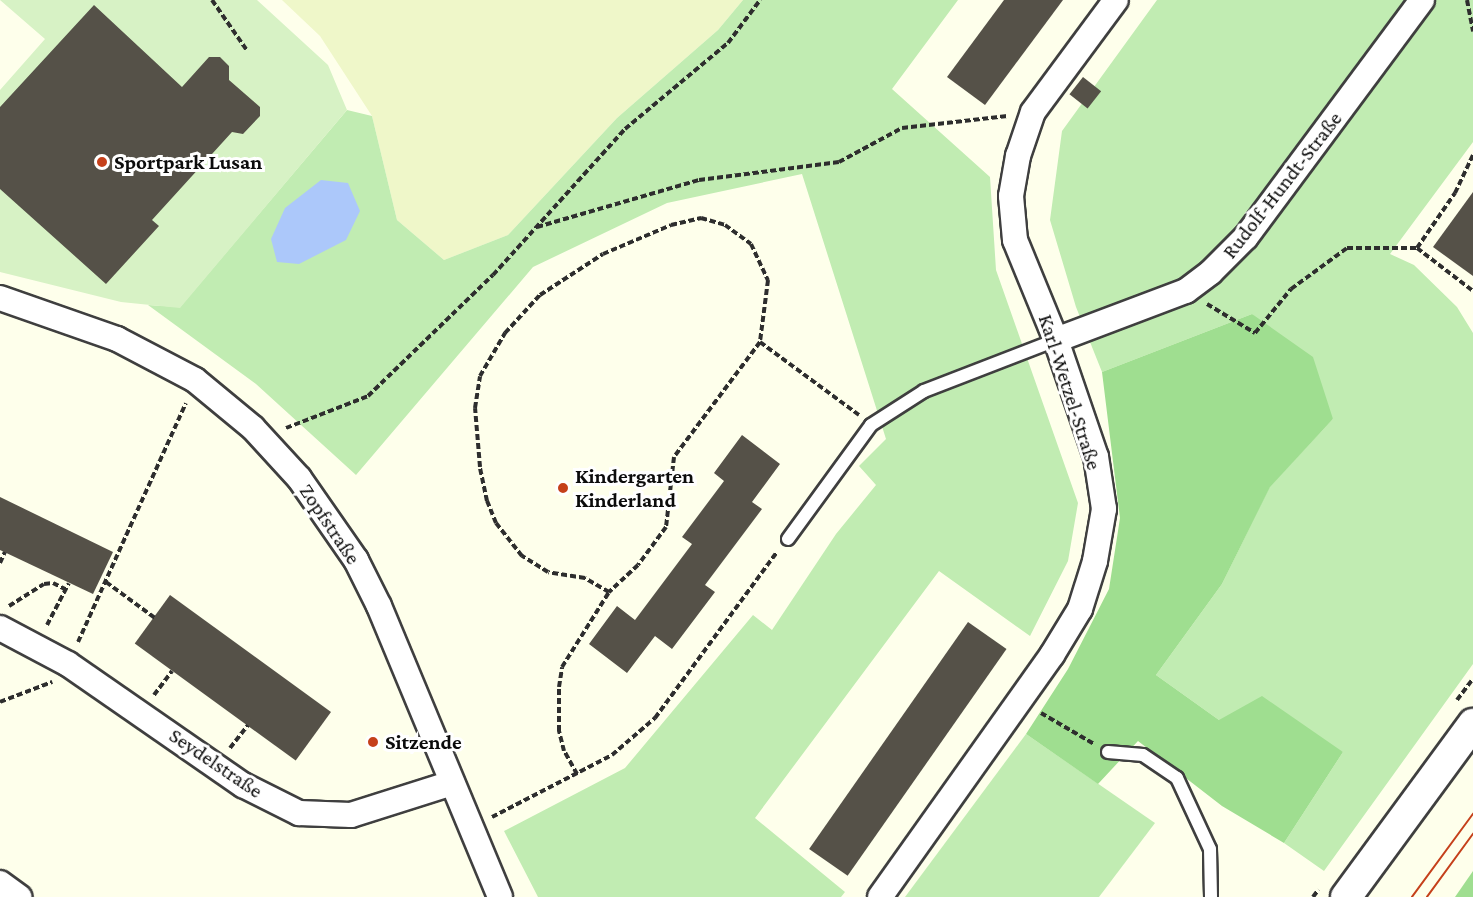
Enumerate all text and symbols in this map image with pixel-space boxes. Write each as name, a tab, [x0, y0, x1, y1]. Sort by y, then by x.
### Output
street label: Rudolf-Hundt-Straße	[1217, 106, 1347, 264]
place label: Sportpark Lusan	[114, 149, 262, 175]
marker: Sportpark Lusan	[95, 155, 109, 169]
street label: Karl-Wetzel-Straße	[1033, 311, 1107, 473]
place label: Kindergarten Kinderland	[575, 463, 694, 513]
street label: Zopfstraße	[294, 479, 366, 569]
marker: Kindergarten Kinderland	[556, 481, 570, 495]
street label: Seydelstraße	[165, 723, 267, 803]
place label: Sitzende	[385, 729, 462, 755]
marker: Sitzende	[366, 735, 380, 749]

